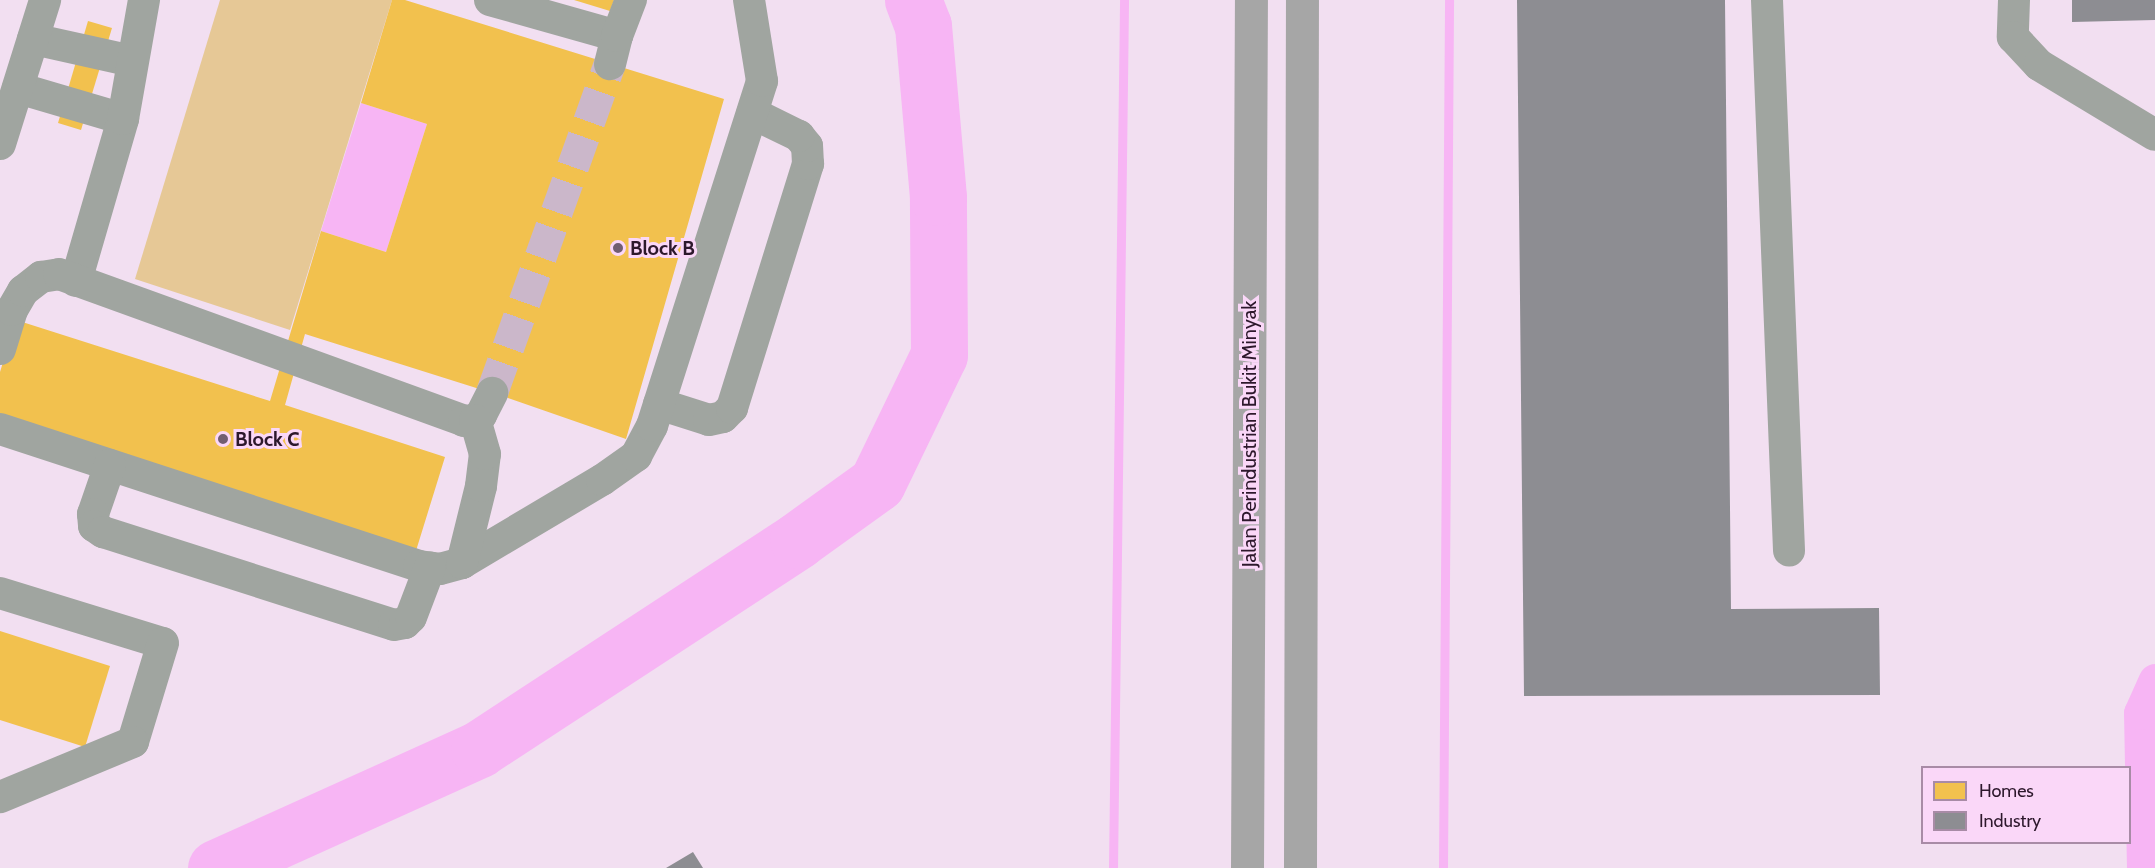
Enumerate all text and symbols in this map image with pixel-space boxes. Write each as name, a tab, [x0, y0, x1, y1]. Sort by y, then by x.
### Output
place label: Block B	[630, 236, 695, 260]
marker: Block B	[611, 241, 625, 255]
street label: Jalan Perindustrian Bukit Minyak	[1237, 301, 1261, 567]
place label: Block C	[235, 427, 299, 451]
marker: Block C	[216, 432, 230, 446]
legend	[1921, 766, 2131, 844]
text: Homes	[1979, 780, 2034, 802]
text: Industry	[1979, 810, 2041, 832]

